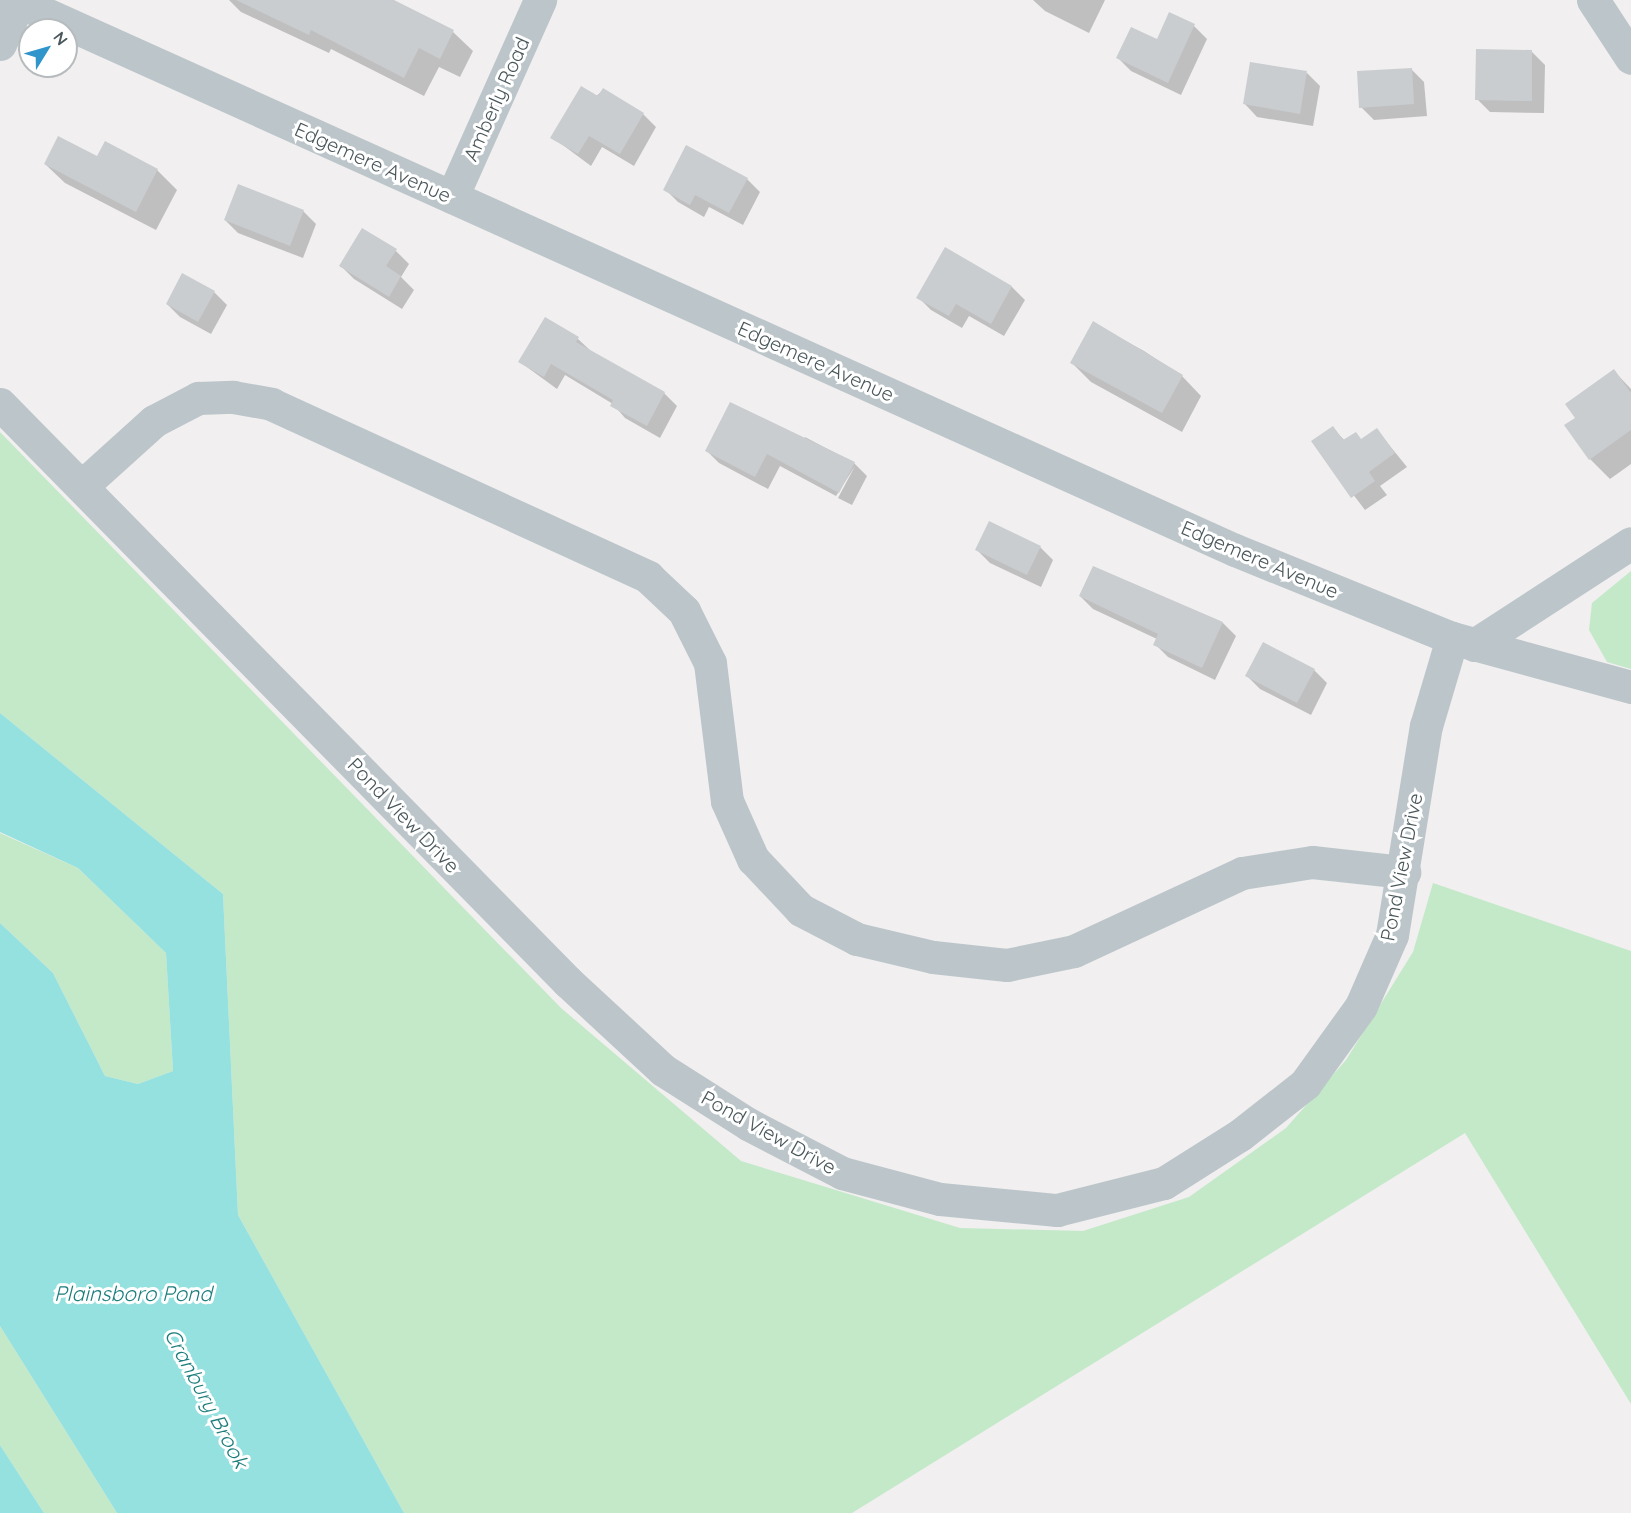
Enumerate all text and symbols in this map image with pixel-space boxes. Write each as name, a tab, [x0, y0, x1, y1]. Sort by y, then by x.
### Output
north arrow	[18, 18, 78, 78]
text: N	[49, 28, 72, 49]
street label: Amberly Road	[458, 33, 534, 165]
street label: Edgemere Avenue	[291, 117, 455, 207]
street label: Edgemere Avenue	[734, 316, 898, 406]
street label: Edgemere Avenue	[1178, 515, 1342, 603]
street label: Pond View Drive	[343, 753, 465, 877]
street label: Pond View Drive	[1375, 791, 1427, 943]
street label: Pond View Drive	[697, 1085, 841, 1179]
water label: Plainsboro Pond	[54, 1280, 212, 1306]
water label: Cranbury Brook	[160, 1324, 254, 1472]

